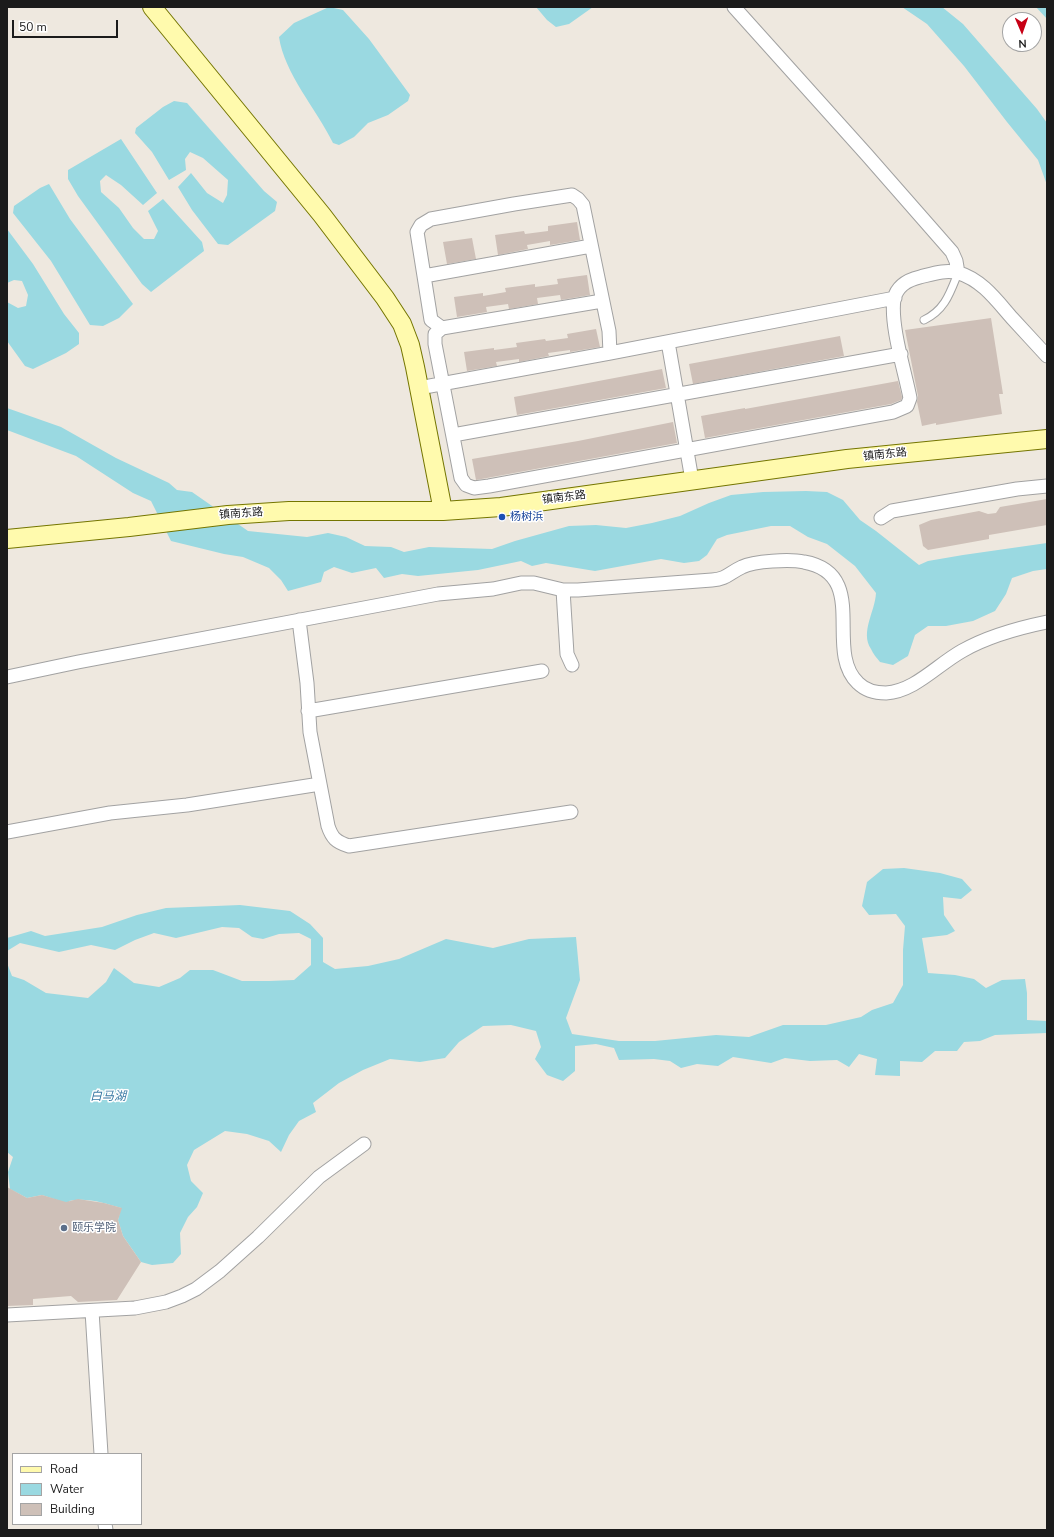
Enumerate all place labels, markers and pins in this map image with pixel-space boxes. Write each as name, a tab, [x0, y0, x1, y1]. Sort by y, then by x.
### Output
place label: 杨树浜	[510, 510, 543, 524]
marker: 杨树浜	[497, 512, 507, 522]
place label: 颐乐学院	[72, 1221, 116, 1235]
marker: 颐乐学院	[59, 1223, 69, 1233]

